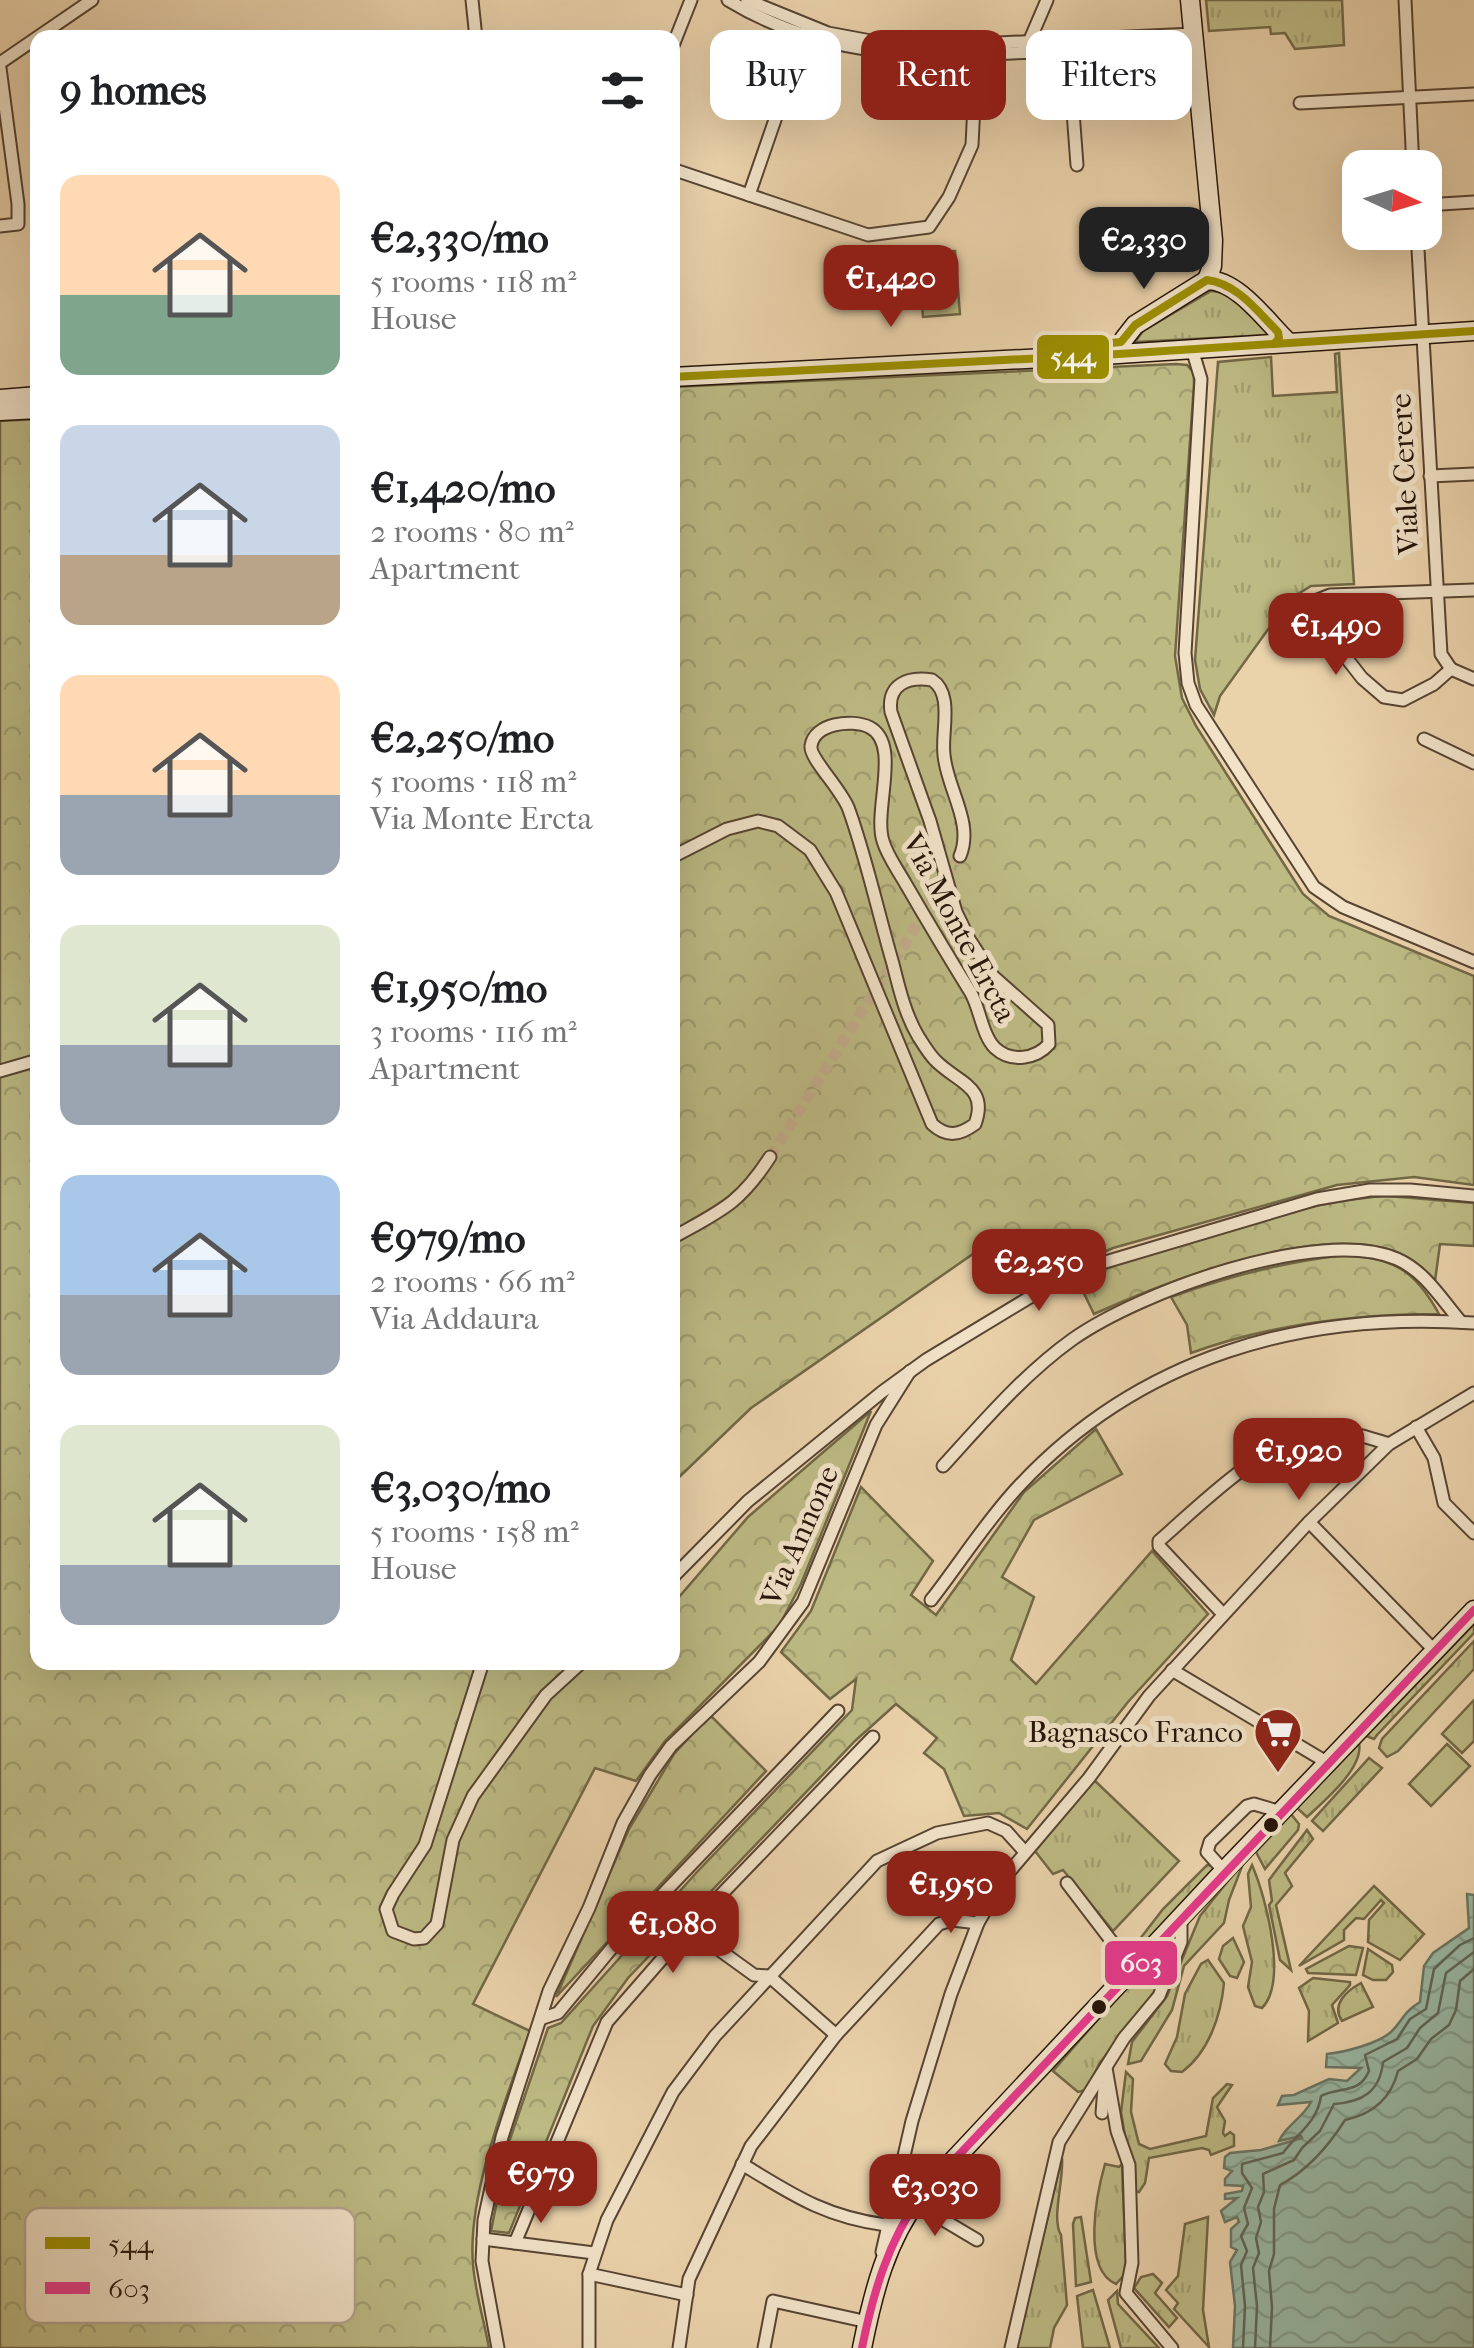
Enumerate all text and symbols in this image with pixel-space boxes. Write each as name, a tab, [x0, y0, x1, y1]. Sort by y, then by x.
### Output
chip: Buy	[710, 30, 841, 120]
chip: Rent	[861, 30, 1006, 120]
chip: Filters	[1026, 30, 1192, 120]
icon: filters	[595, 63, 650, 118]
text: 9 homes	[60, 66, 207, 115]
north arrow	[1342, 150, 1442, 250]
map controls	[1342, 150, 1442, 250]
pin: €2,330	[1063, 207, 1225, 292]
text: €2,330/mo	[370, 214, 549, 263]
icon: home	[140, 215, 260, 335]
text: €2,330	[1101, 221, 1187, 258]
pin: €1,420	[810, 245, 972, 330]
text: €1,420	[846, 259, 936, 296]
text: 5 rooms · 118 m²	[370, 263, 576, 300]
text: House	[370, 300, 457, 337]
line badge: 544	[1035, 333, 1111, 381]
text: 544	[1050, 340, 1097, 374]
street label: Viale Cerere	[1383, 392, 1427, 557]
text: €1,420/mo	[370, 464, 556, 513]
icon: home	[140, 465, 260, 585]
text: 2 rooms · 80 m²	[370, 513, 574, 550]
text: Apartment	[370, 550, 520, 587]
pin: €1,490	[1255, 593, 1417, 678]
text: €1,490	[1290, 607, 1382, 644]
text: €2,250/mo	[370, 714, 554, 763]
icon: home	[140, 715, 260, 835]
text: 5 rooms · 118 m²	[370, 763, 576, 800]
text: Via Monte Ercta	[370, 800, 593, 837]
street label: Via Monte Ercta	[894, 827, 1024, 1029]
text: €1,950/mo	[370, 964, 547, 1013]
icon: home	[140, 965, 260, 1085]
text: 3 rooms · 116 m²	[370, 1013, 577, 1050]
text: Apartment	[370, 1050, 520, 1087]
text: €979/mo	[370, 1214, 526, 1263]
icon: home	[140, 1215, 260, 1335]
pin: €2,250	[958, 1229, 1120, 1314]
text: €2,250	[994, 1243, 1084, 1280]
text: 2 rooms · 66 m²	[370, 1263, 575, 1300]
text: Via Addaura	[370, 1300, 539, 1337]
pin: €1,920	[1218, 1418, 1380, 1503]
text: €1,920	[1255, 1432, 1343, 1469]
street label: Via Annone	[753, 1460, 847, 1612]
text: €3,030/mo	[370, 1464, 551, 1513]
icon: home	[140, 1465, 260, 1585]
text: 5 rooms · 158 m²	[370, 1513, 579, 1550]
text: House	[370, 1550, 457, 1587]
supermarket icon: Bagnasco Franco	[1252, 1706, 1304, 1774]
place label: Bagnasco Franco	[1028, 1715, 1243, 1750]
unlabelled marker	[1261, 1815, 1281, 1835]
pin: €1,950	[870, 1851, 1032, 1936]
text: €1,950	[909, 1865, 993, 1902]
pin: €1,080	[592, 1891, 754, 1976]
text: €1,080	[629, 1905, 717, 1942]
line badge: 603	[1103, 1939, 1179, 1987]
text: 603	[1120, 1946, 1162, 1979]
unlabelled marker	[1089, 1997, 1109, 2017]
pin: €979	[482, 2141, 600, 2226]
pin: €3,030	[854, 2154, 1016, 2239]
text: €979	[507, 2155, 575, 2192]
text: €3,030	[891, 2168, 979, 2205]
legend	[25, 2208, 355, 2323]
text: 544	[108, 2227, 155, 2260]
text: 603	[108, 2272, 150, 2305]

